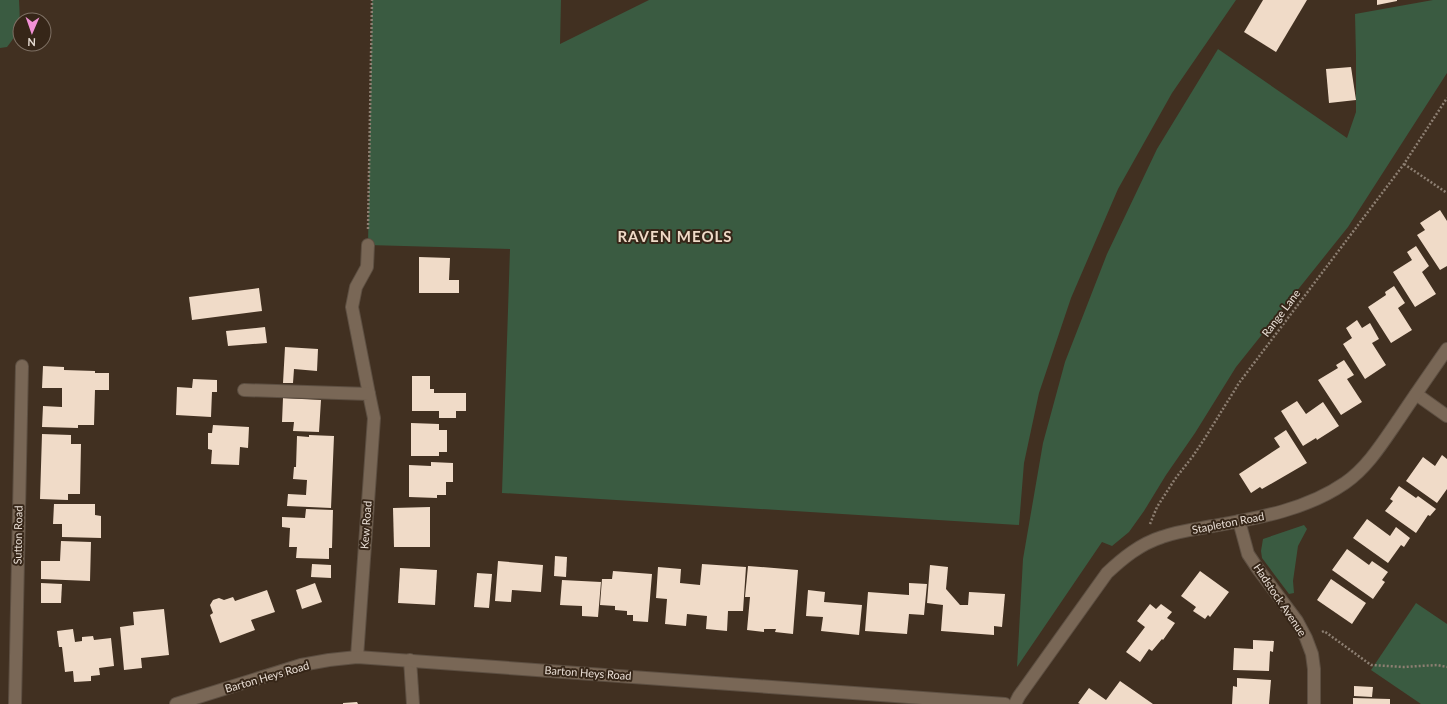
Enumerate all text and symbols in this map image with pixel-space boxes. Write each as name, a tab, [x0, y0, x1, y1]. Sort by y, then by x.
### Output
north arrow	[12, 12, 52, 52]
text: N	[27, 36, 36, 49]
district label: RAVEN MEOLS	[617, 227, 733, 245]
street label: Range Lane	[1259, 286, 1303, 339]
street label: Kew Road	[357, 500, 374, 549]
street label: Sutton Road	[10, 505, 25, 565]
street label: Stapleton Road	[1191, 509, 1265, 536]
street label: Hadstock Avenue	[1251, 561, 1310, 639]
street label: Barton Heys Road	[223, 658, 310, 695]
street label: Barton Heys Road	[544, 663, 632, 682]

